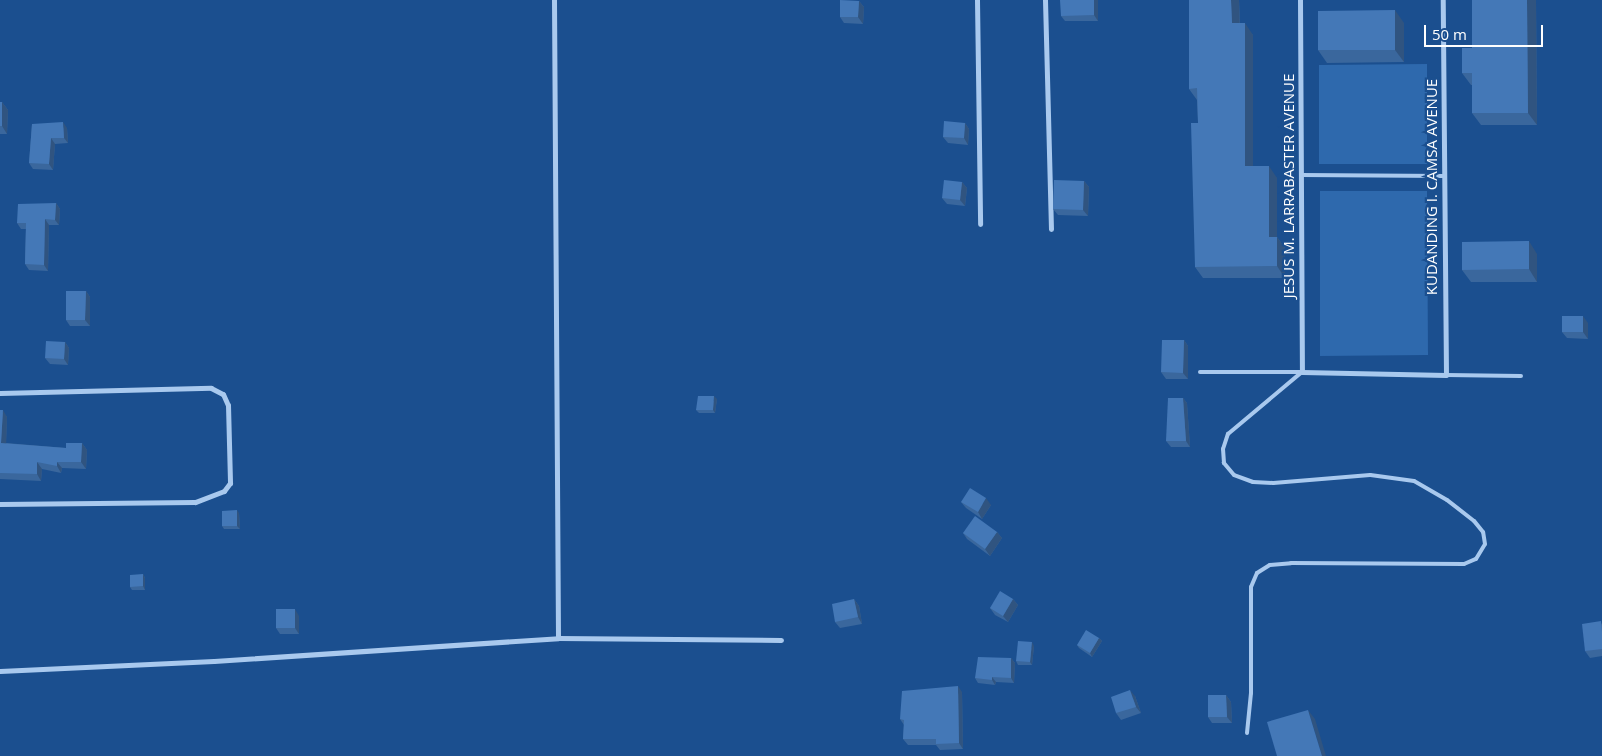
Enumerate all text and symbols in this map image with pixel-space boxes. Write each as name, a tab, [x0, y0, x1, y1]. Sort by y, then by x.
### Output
scale bar	[1427, 15, 1546, 47]
text: 50 m	[1432, 24, 1467, 44]
street label: JESUS M. LARRABASTER AVENUE	[1280, 74, 1298, 298]
street label: KUDANDING I. CAMSA AVENUE	[1423, 79, 1441, 295]

